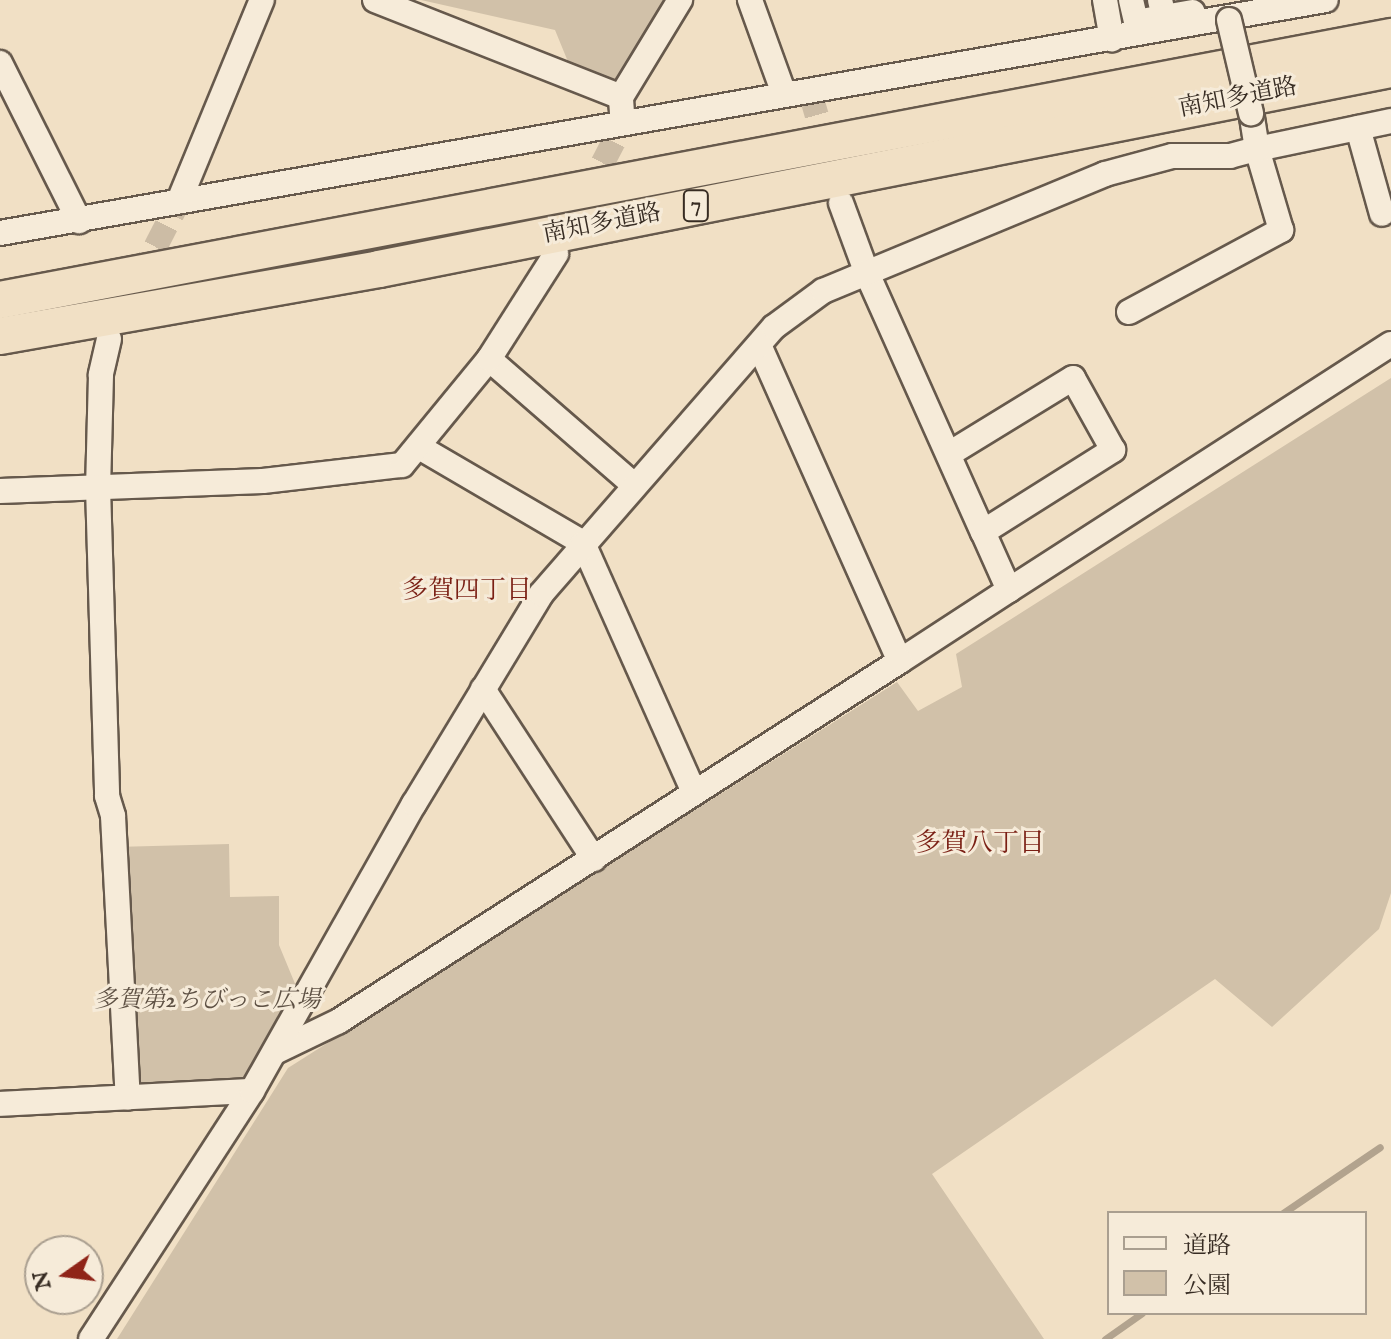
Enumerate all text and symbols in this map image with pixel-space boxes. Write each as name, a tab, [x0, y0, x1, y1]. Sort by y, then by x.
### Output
street label: 南知多道路	[1176, 72, 1300, 124]
road number: 7	[682, 188, 710, 224]
street label: 南知多道路	[540, 198, 664, 250]
district label: 多賀四丁目	[402, 575, 532, 607]
district label: 多賀八丁目	[915, 828, 1045, 860]
park label: 多賀第2ちびっこ広場	[93, 987, 321, 1015]
legend	[1107, 1211, 1367, 1315]
text: 道路	[1183, 1231, 1231, 1262]
north arrow	[24, 1235, 104, 1315]
text: N	[27, 1268, 59, 1293]
text: 公園	[1183, 1271, 1231, 1302]

